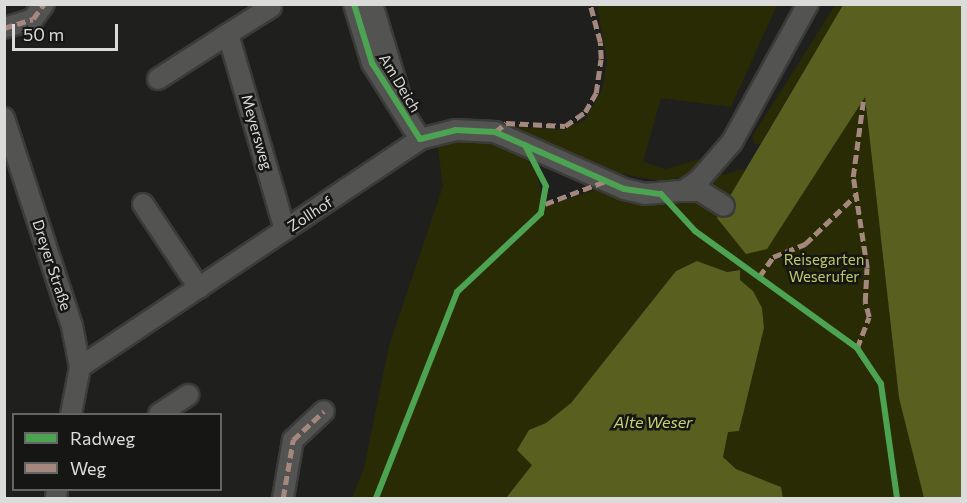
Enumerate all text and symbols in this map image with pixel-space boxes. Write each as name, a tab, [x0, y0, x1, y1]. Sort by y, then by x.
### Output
scale bar	[15, 12, 122, 50]
text: 50 m	[23, 23, 64, 45]
street label: Am Deich	[376, 50, 424, 116]
street label: Meyersweg	[238, 92, 276, 172]
street label: Zollhof	[284, 193, 336, 235]
street label: Dreyer Straße	[29, 217, 75, 313]
park label: Reisegarten Weserufer	[784, 250, 864, 285]
water label: Alte Weser	[614, 412, 692, 432]
legend	[12, 413, 222, 491]
text: Radweg	[70, 427, 135, 449]
text: Weg	[70, 457, 106, 479]

